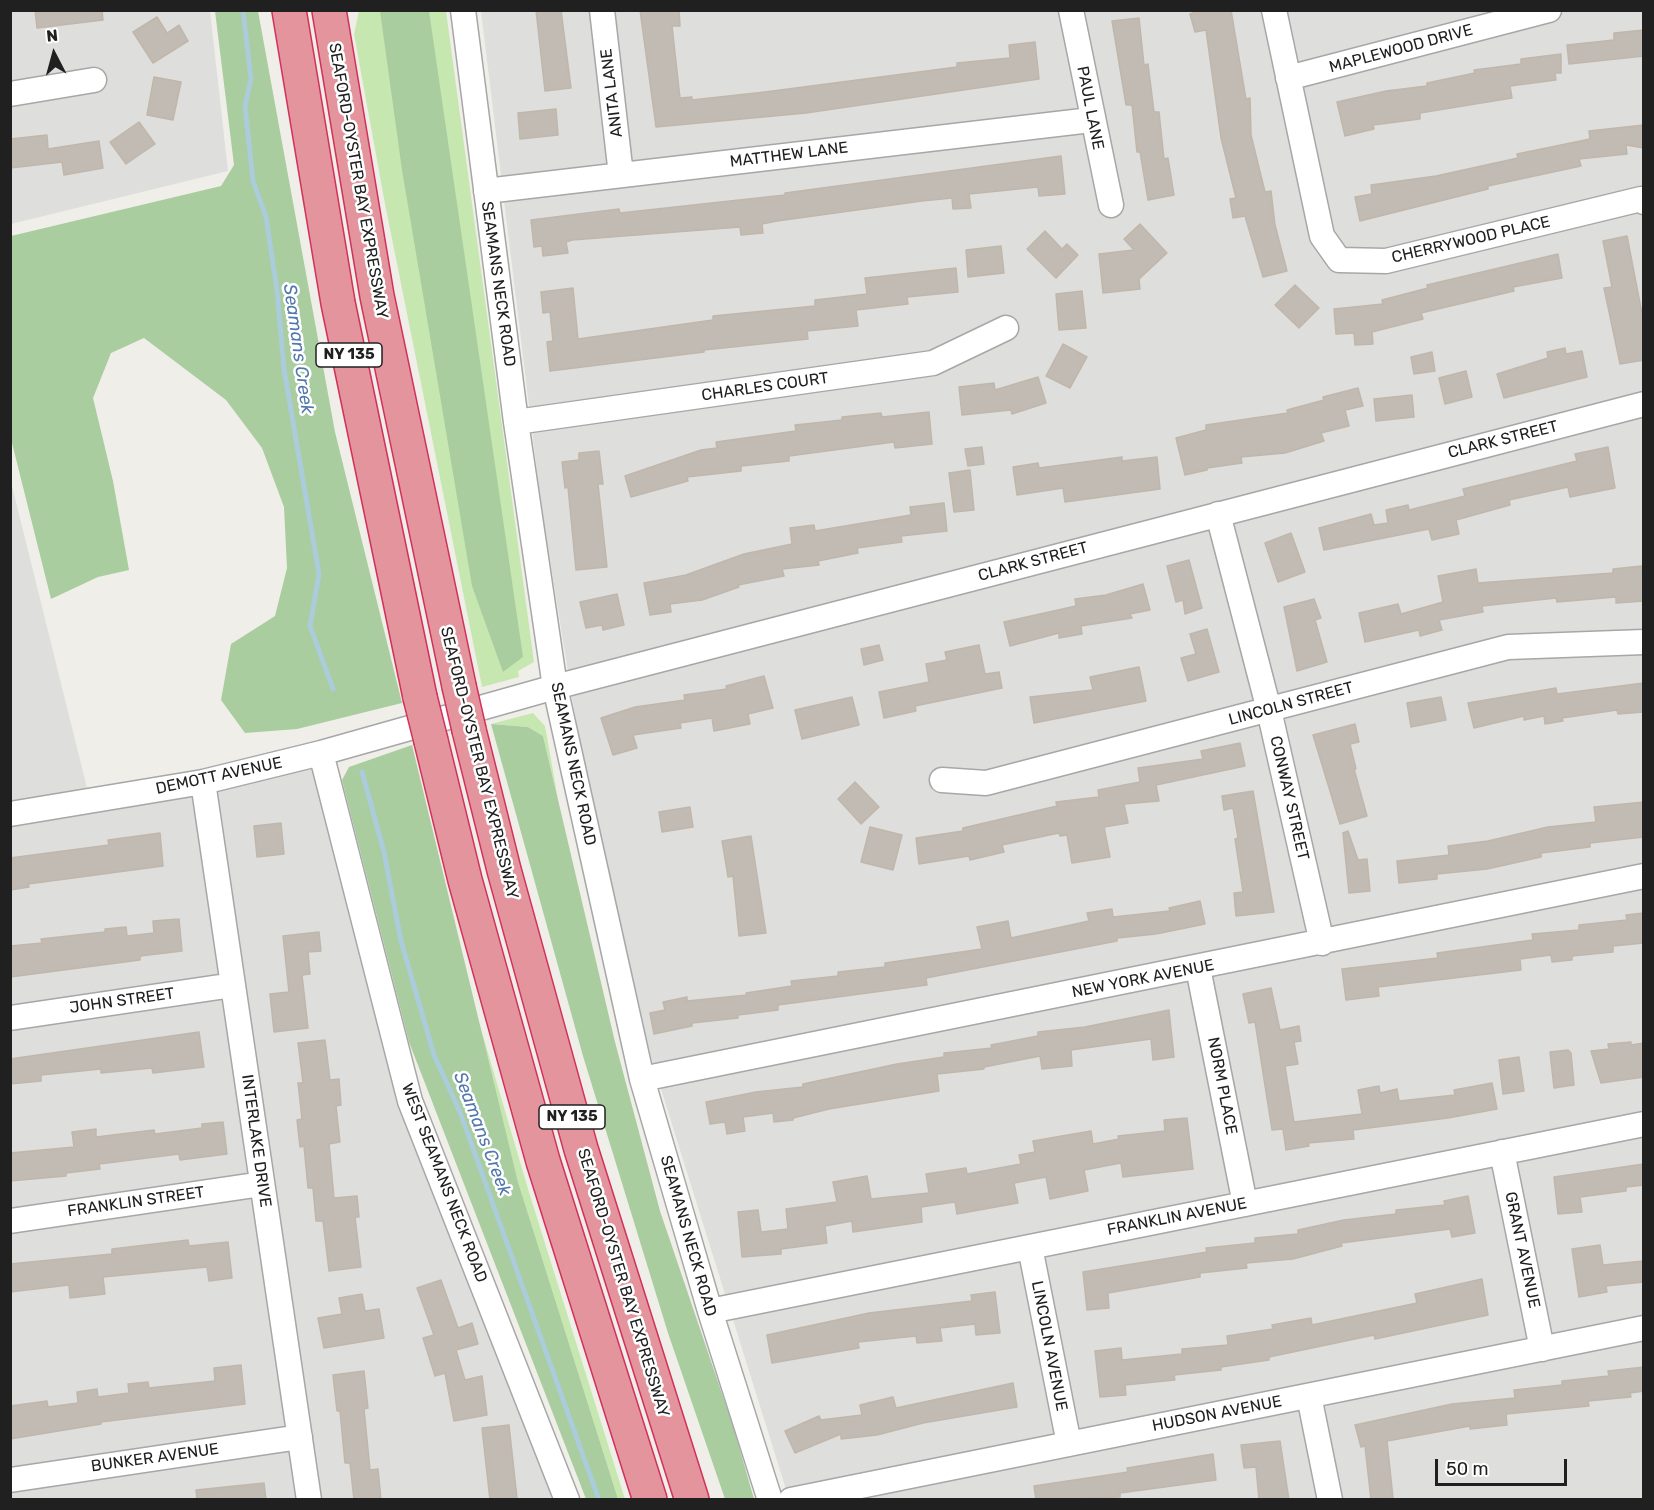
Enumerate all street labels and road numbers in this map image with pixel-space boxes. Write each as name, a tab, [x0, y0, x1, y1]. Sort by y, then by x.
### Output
street label: MAPLEWOOD DRIVE	[1327, 21, 1475, 77]
street label: SEAFORD-OYSTER BAY EXPRESSWAY	[324, 41, 392, 321]
street label: ANITA LANE	[597, 47, 627, 139]
street label: PAUL LANE	[1072, 65, 1108, 151]
street label: MATTHEW LANE	[729, 138, 849, 172]
street label: SEAMANS NECK ROAD	[477, 200, 519, 368]
street label: CHERRYWOOD PLACE	[1390, 212, 1552, 268]
road number: NY 135	[316, 343, 382, 367]
street label: CHARLES COURT	[700, 369, 830, 405]
street label: CLARK STREET	[1446, 417, 1560, 463]
street label: CLARK STREET	[976, 538, 1090, 586]
street label: SEAFORD-OYSTER BAY EXPRESSWAY	[436, 625, 522, 901]
street label: LINCOLN STREET	[1227, 678, 1355, 730]
street label: SEAMANS NECK ROAD	[546, 681, 600, 847]
street label: CONWAY STREET	[1265, 734, 1313, 862]
street label: DEMOTT AVENUE	[154, 753, 284, 799]
street label: NEW YORK AVENUE	[1070, 956, 1216, 1002]
street label: JOHN STREET	[68, 984, 176, 1018]
street label: NORM PLACE	[1203, 1035, 1241, 1137]
street label: INTERLAKE DRIVE	[237, 1073, 275, 1209]
street label: WEST SEAMANS NECK ROAD	[397, 1081, 491, 1285]
road number: NY 135	[539, 1105, 605, 1129]
street label: SEAFORD-OYSTER BAY EXPRESSWAY	[573, 1146, 673, 1420]
street label: SEAMANS NECK ROAD	[656, 1153, 720, 1319]
street label: FRANKLIN STREET	[66, 1183, 206, 1221]
street label: GRANT AVENUE	[1500, 1190, 1544, 1310]
street label: FRANKLIN AVENUE	[1106, 1194, 1248, 1240]
street label: LINCOLN AVENUE	[1027, 1279, 1071, 1413]
street label: HUDSON AVENUE	[1151, 1392, 1283, 1436]
street label: BUNKER AVENUE	[90, 1440, 220, 1476]

